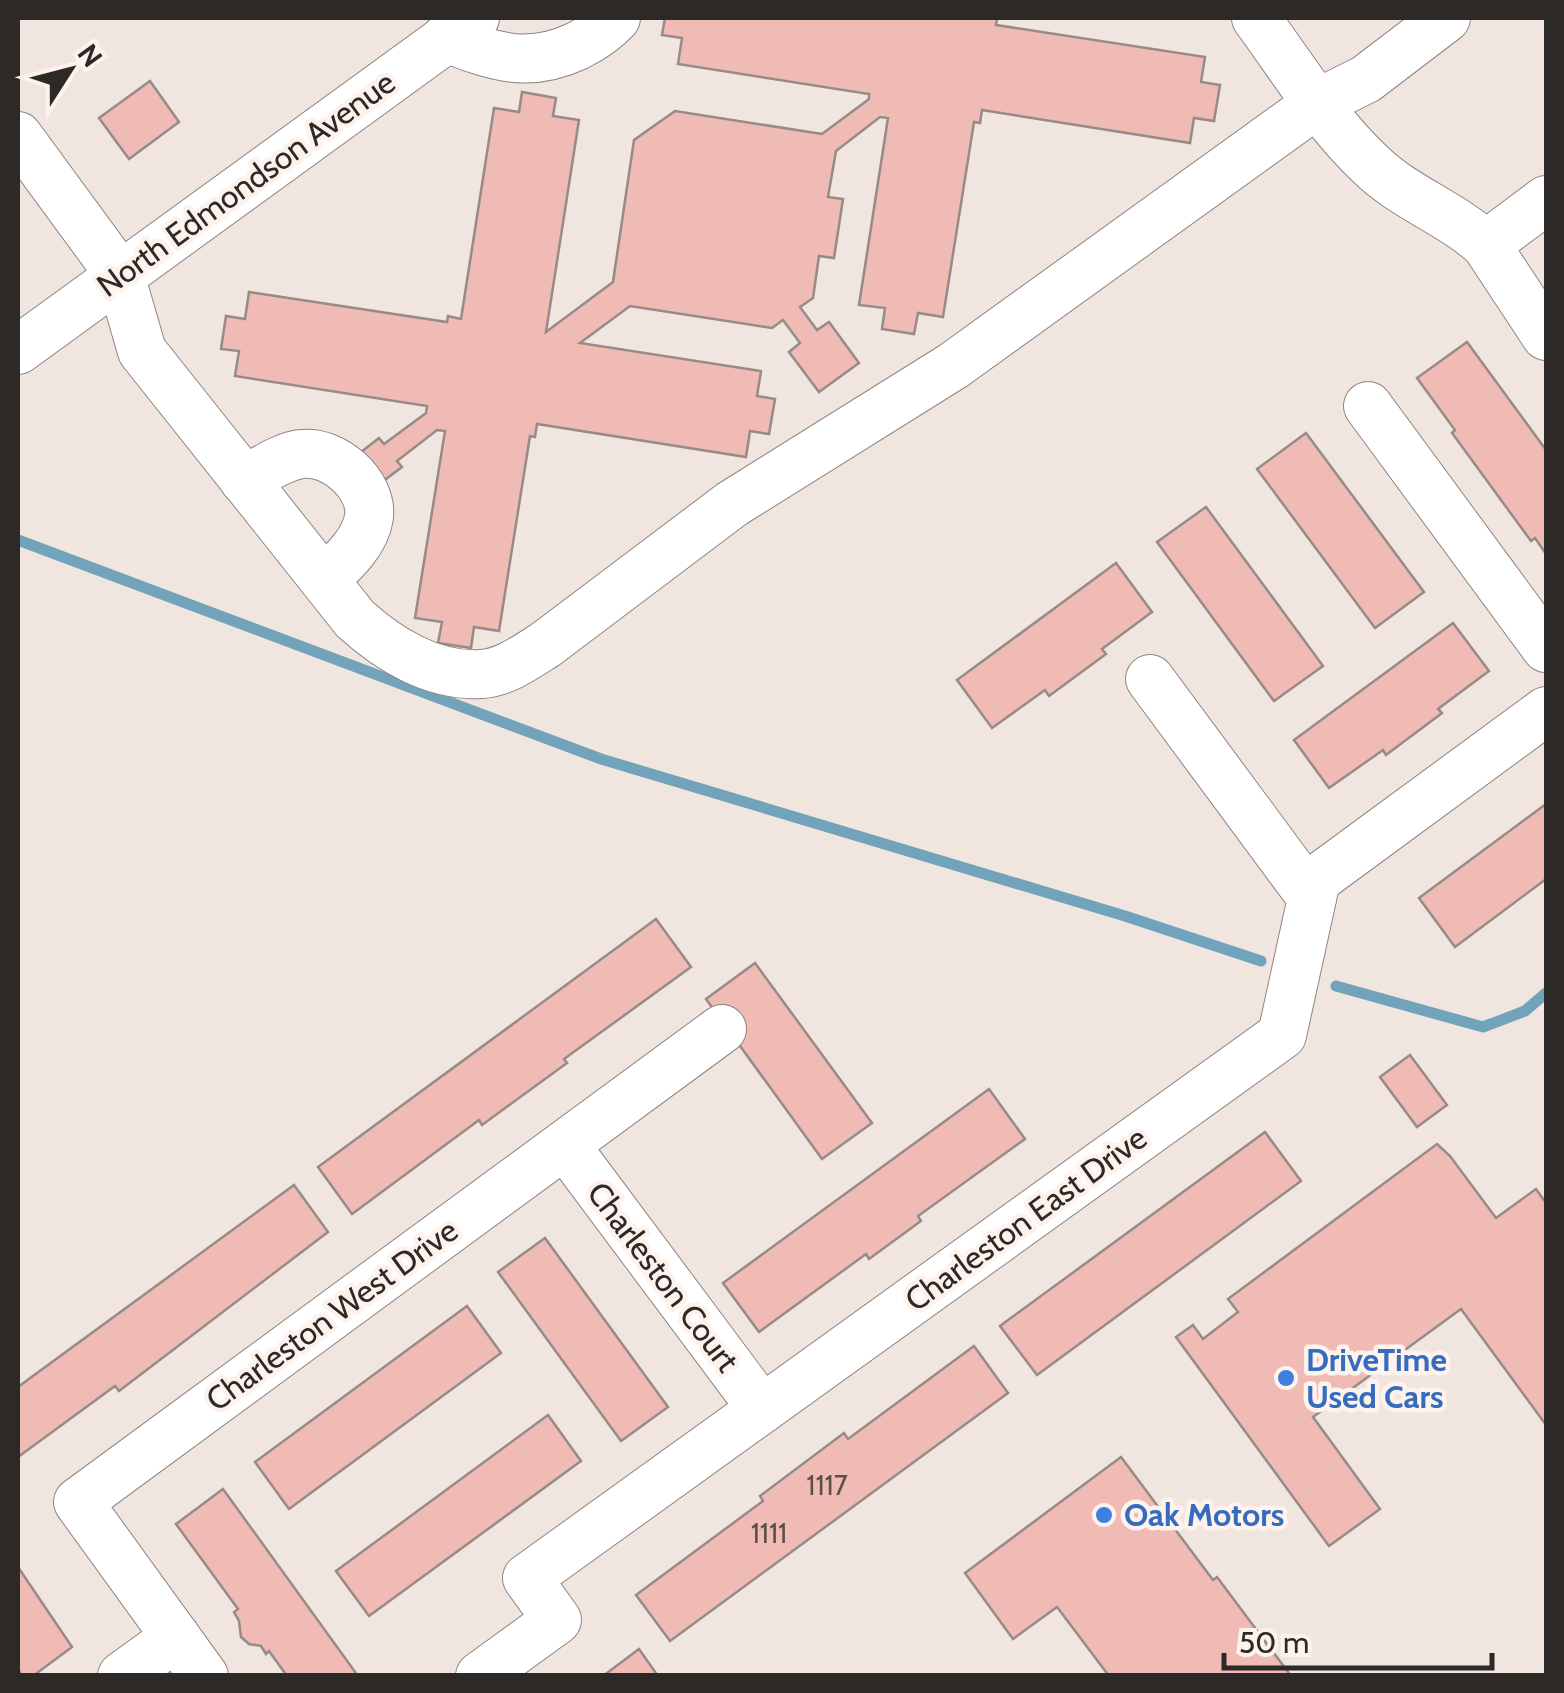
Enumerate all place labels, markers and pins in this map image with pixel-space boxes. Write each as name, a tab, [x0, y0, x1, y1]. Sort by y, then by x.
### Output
place label: DriveTime Used Cars	[1306, 1340, 1447, 1416]
marker: DriveTime Used Cars	[1275, 1367, 1297, 1389]
place label: Oak Motors	[1124, 1495, 1284, 1534]
marker: Oak Motors	[1093, 1504, 1115, 1526]

